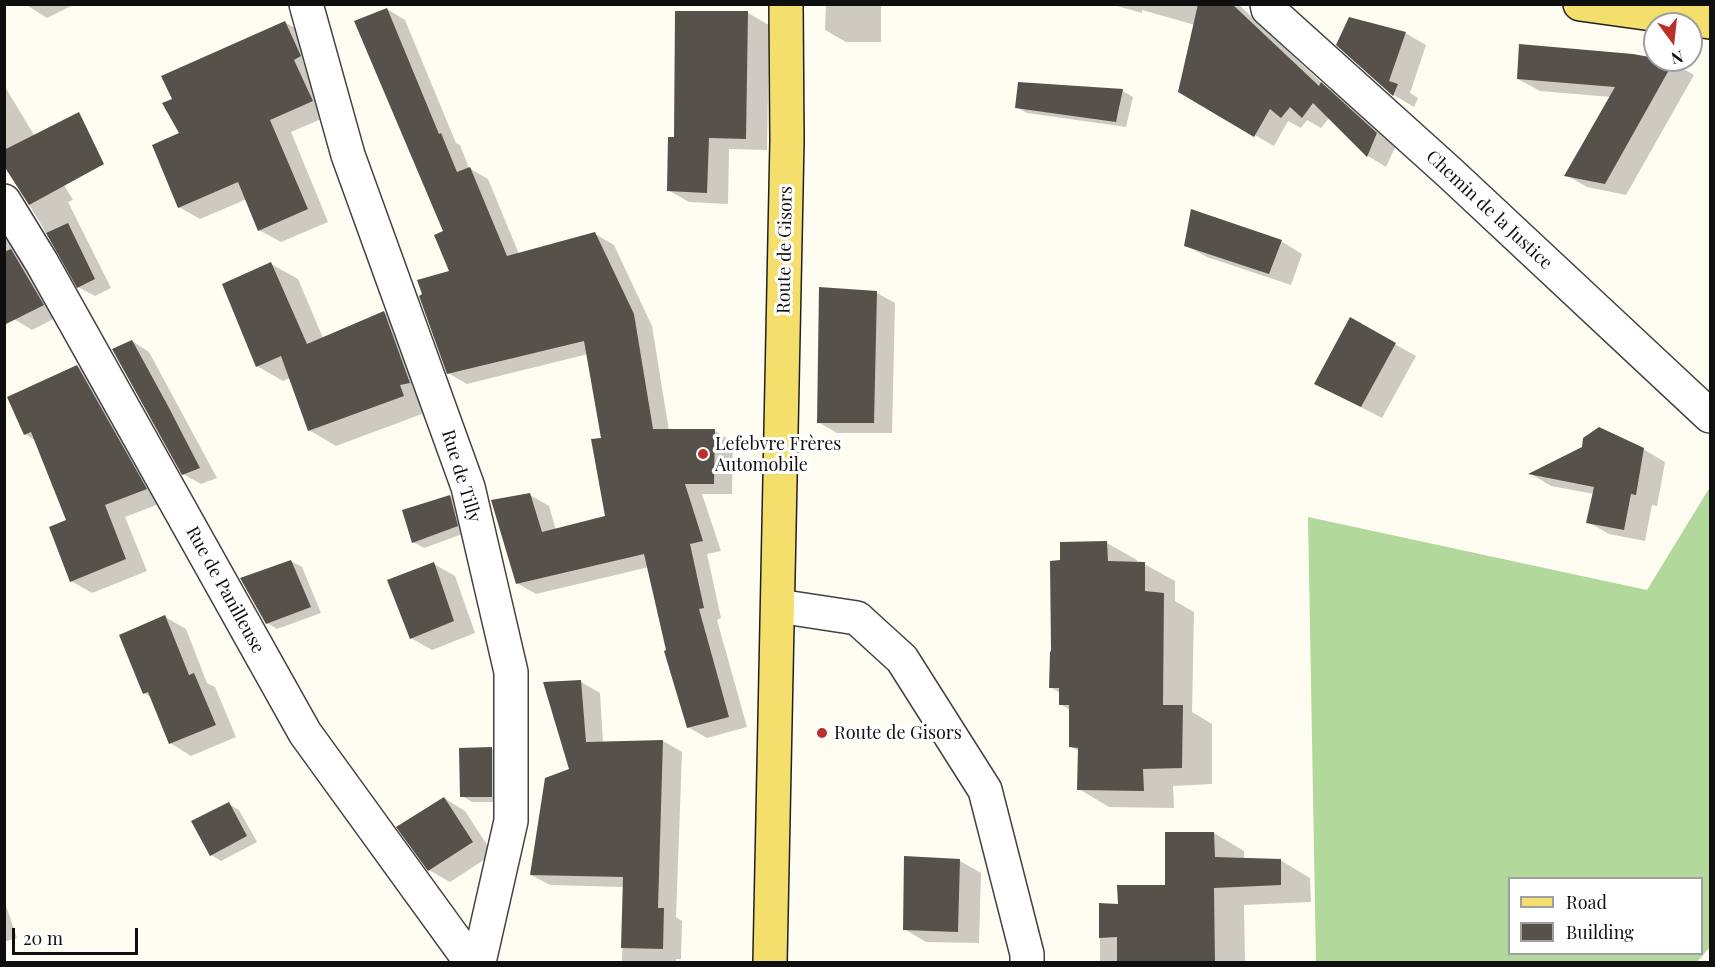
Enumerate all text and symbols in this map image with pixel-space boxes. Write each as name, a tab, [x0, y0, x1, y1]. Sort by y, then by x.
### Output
north arrow	[1643, 12, 1703, 72]
text: N	[1669, 46, 1686, 70]
street label: Chemin de la Justice	[1421, 146, 1557, 274]
street label: Route de Gisors	[773, 186, 797, 314]
street label: Rue de Tilly	[437, 427, 485, 525]
place label: Lefebvre Frères Automobile	[715, 433, 841, 476]
marker: Lefebvre Frères Automobile	[696, 447, 710, 461]
street label: Rue de Panilleuse	[181, 523, 269, 657]
place label: Route de Gisors	[834, 722, 962, 744]
marker: Route de Gisors	[815, 726, 829, 740]
legend	[1508, 877, 1703, 955]
text: Road	[1566, 890, 1607, 914]
scale bar	[15, 916, 141, 954]
text: Building	[1566, 920, 1634, 944]
text: 20 m	[23, 926, 63, 950]

